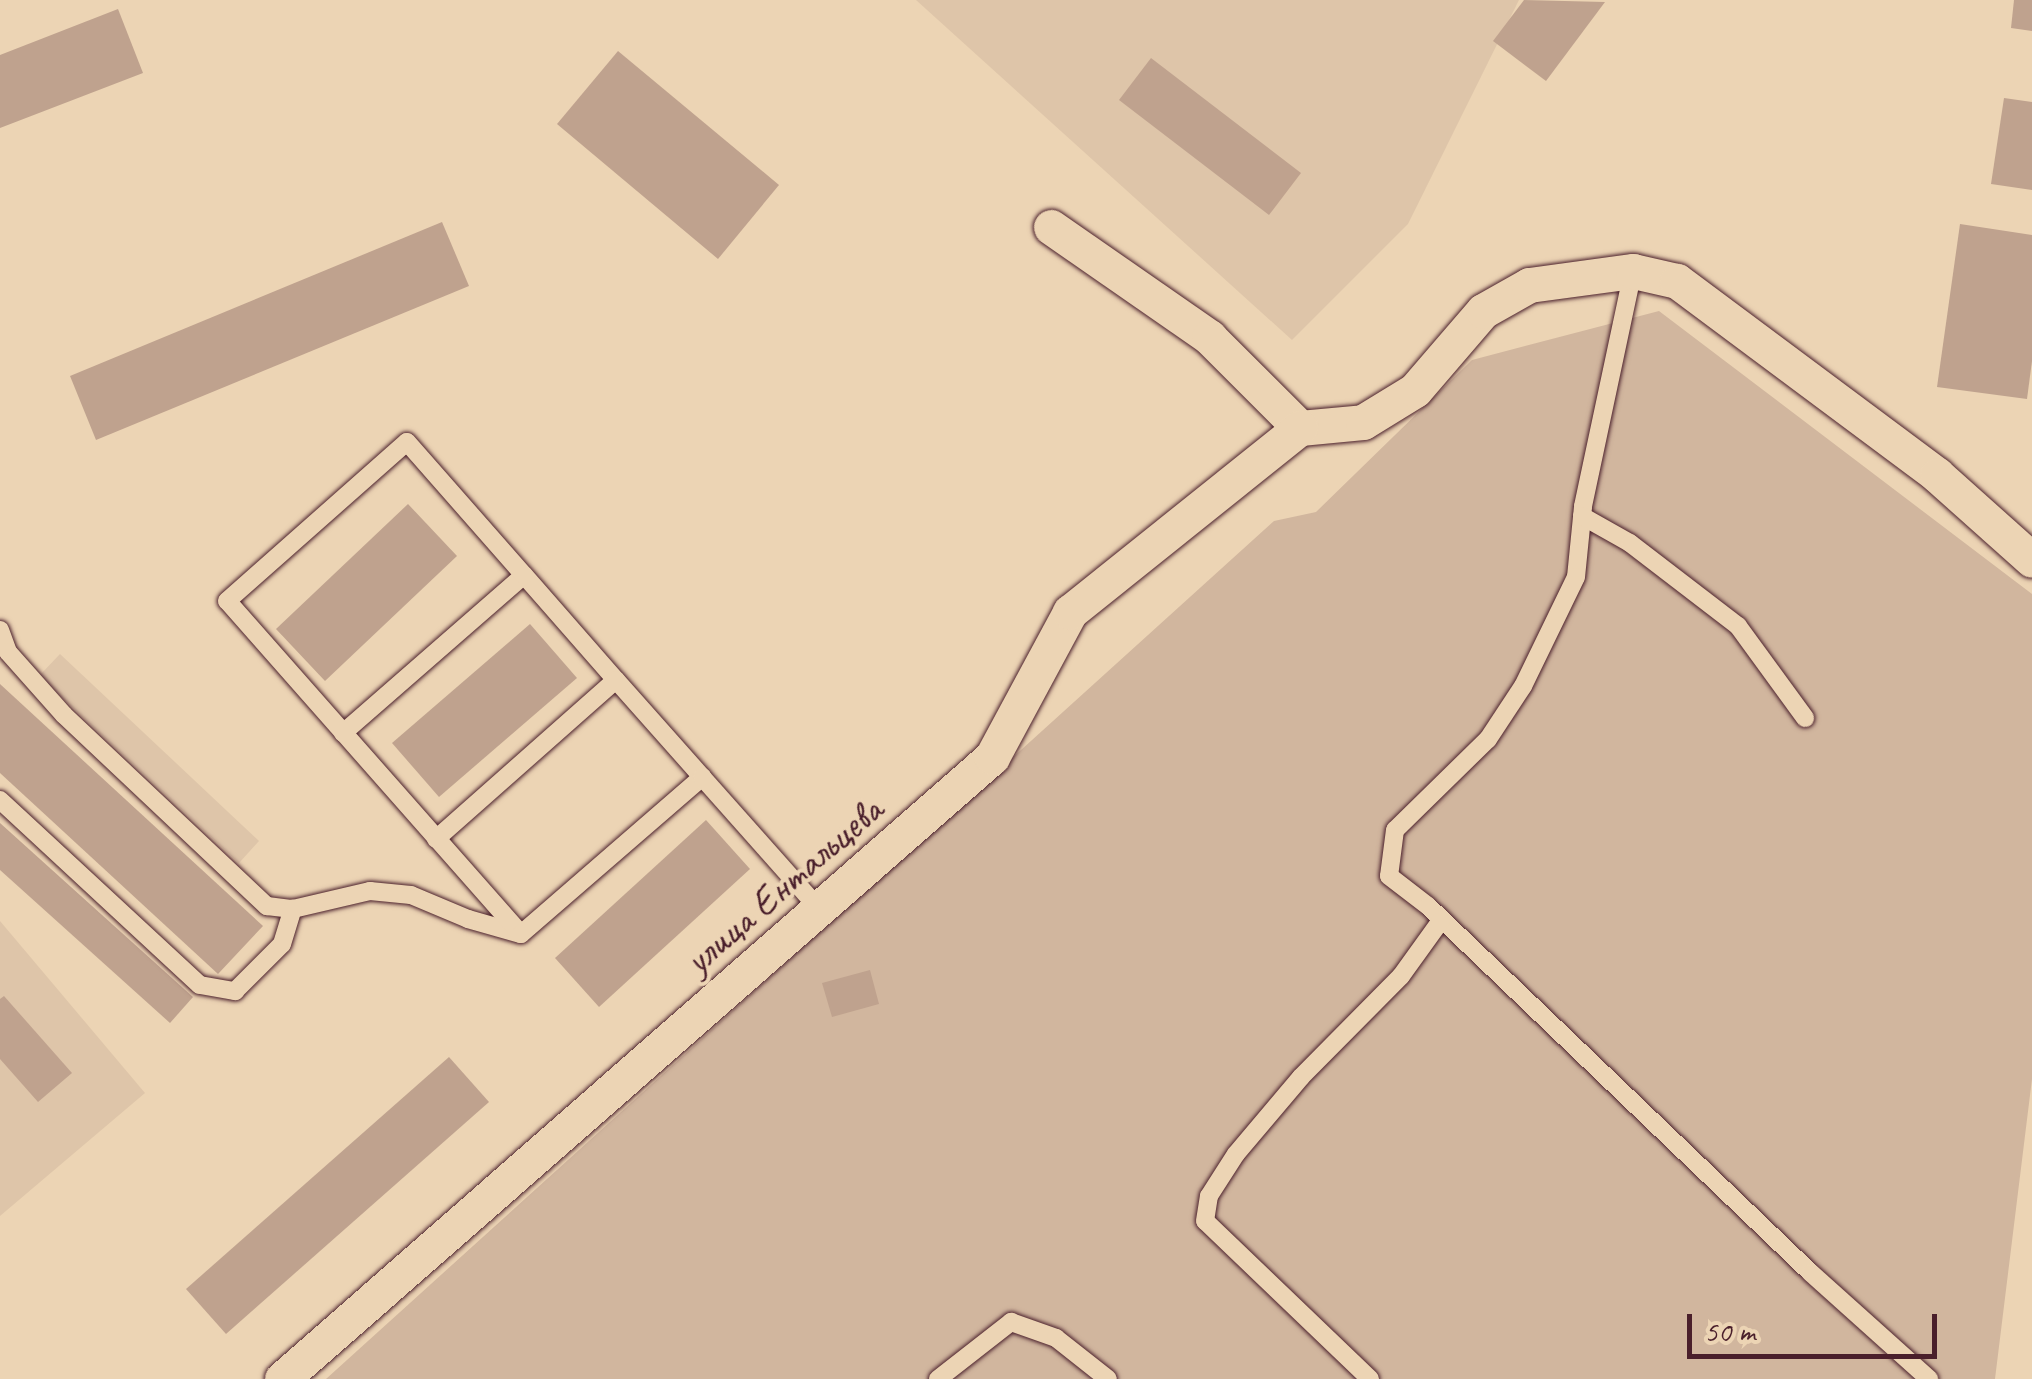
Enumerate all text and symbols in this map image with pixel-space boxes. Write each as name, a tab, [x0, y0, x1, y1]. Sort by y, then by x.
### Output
street label: улица Ентальцева	[673, 785, 893, 985]
scale bar	[1692, 1294, 1942, 1356]
text: 50 m	[1704, 1312, 1755, 1350]

